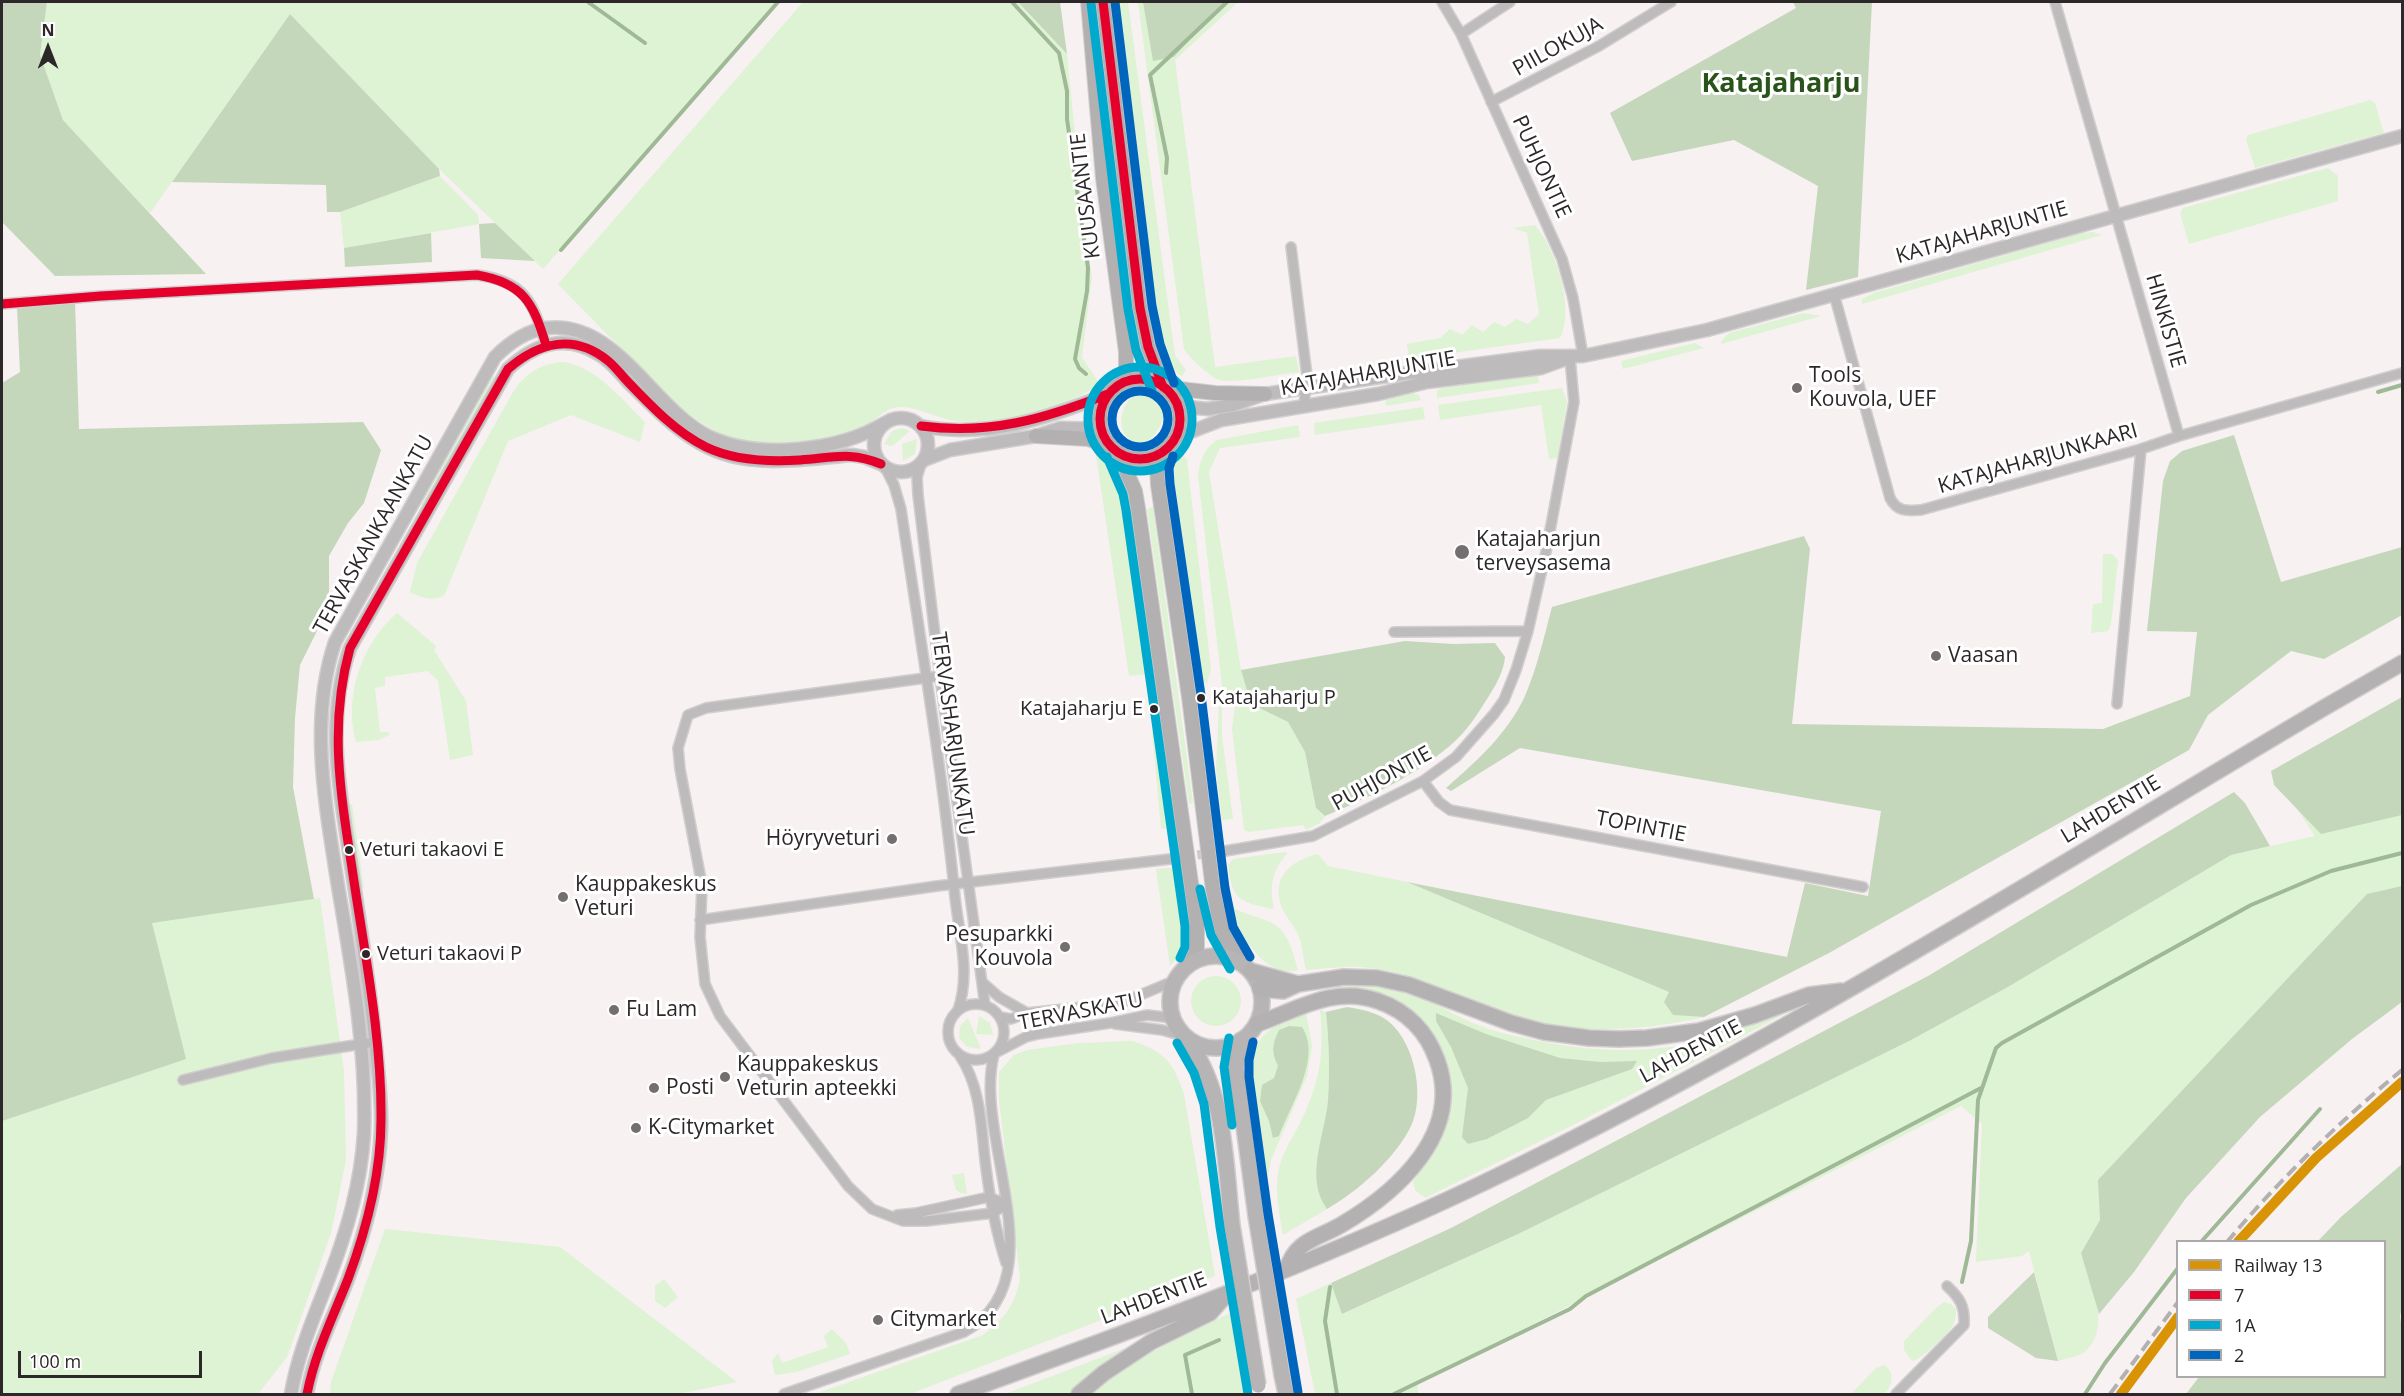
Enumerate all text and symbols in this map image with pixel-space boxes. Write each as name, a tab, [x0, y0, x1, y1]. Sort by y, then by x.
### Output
street label: PIILOKUJA	[1509, 12, 1607, 82]
north arrow	[18, 18, 78, 78]
text: N	[41, 19, 55, 41]
district label: Katajaharju	[1701, 68, 1861, 100]
street label: PUHJONTIE	[1506, 112, 1576, 222]
street label: KUUSAANTIE	[1066, 132, 1106, 260]
street label: KATAJAHARJUNTIE	[1893, 196, 2071, 270]
street label: HINKISTIE	[2140, 271, 2190, 371]
street label: KATAJAHARJUNTIE	[1278, 346, 1458, 402]
place label: Tools Kouvola, UEF	[1809, 363, 1936, 413]
marker: Tools Kouvola, UEF	[1790, 381, 1804, 395]
street label: KATAJAHARJUNKAARI	[1935, 418, 2141, 500]
street label: TERVASKANKAANKATU	[309, 431, 439, 639]
place label: Katajaharjun terveysasema	[1476, 527, 1611, 577]
marker: Katajaharjun terveysasema	[1453, 543, 1471, 561]
street label: TERVASHARJUNKATU	[925, 631, 979, 837]
place label: Vaasan	[1948, 643, 2018, 669]
marker: Vaasan	[1929, 649, 1943, 663]
place label: Katajaharju P	[1212, 686, 1336, 710]
marker: Katajaharju P	[1195, 692, 1207, 704]
place label: Katajaharju E	[1020, 697, 1143, 721]
marker: Katajaharju E	[1148, 703, 1160, 715]
street label: PUHJONTIE	[1328, 741, 1436, 817]
street label: LAHDENTIE	[2057, 770, 2165, 850]
street label: TOPINTIE	[1594, 806, 1688, 848]
place label: Höyryveturi	[766, 826, 880, 852]
marker: Höyryveturi	[885, 832, 899, 846]
place label: Veturi takaovi E	[360, 838, 504, 862]
marker: Veturi takaovi E	[343, 844, 355, 856]
place label: Kauppakeskus Veturi	[575, 872, 717, 922]
marker: Kauppakeskus Veturi	[556, 890, 570, 904]
place label: Pesuparkki Kouvola	[945, 922, 1053, 972]
marker: Pesuparkki Kouvola	[1058, 940, 1072, 954]
place label: Veturi takaovi P	[377, 942, 522, 966]
marker: Veturi takaovi P	[360, 948, 372, 960]
street label: TERVASKATU	[1016, 988, 1146, 1036]
place label: Fu Lam	[626, 997, 697, 1023]
marker: Fu Lam	[607, 1003, 621, 1017]
street label: LAHDENTIE	[1636, 1015, 1746, 1089]
place label: Kauppakeskus Veturin apteekki	[737, 1052, 897, 1102]
marker: Kauppakeskus Veturin apteekki	[718, 1070, 732, 1084]
place label: Posti	[666, 1075, 714, 1101]
marker: Posti	[647, 1081, 661, 1095]
place label: K-Citymarket	[648, 1115, 774, 1141]
marker: K-Citymarket	[629, 1121, 643, 1135]
legend	[2176, 1240, 2386, 1378]
text: Railway 13	[2234, 1253, 2322, 1277]
street label: LAHDENTIE	[1097, 1267, 1211, 1331]
text: 7	[2234, 1283, 2244, 1307]
place label: Citymarket	[890, 1307, 997, 1333]
marker: Citymarket	[871, 1313, 885, 1327]
text: 1A	[2234, 1313, 2256, 1337]
scale bar	[21, 1339, 206, 1377]
text: 2	[2234, 1343, 2244, 1367]
text: 100 m	[29, 1349, 81, 1373]

